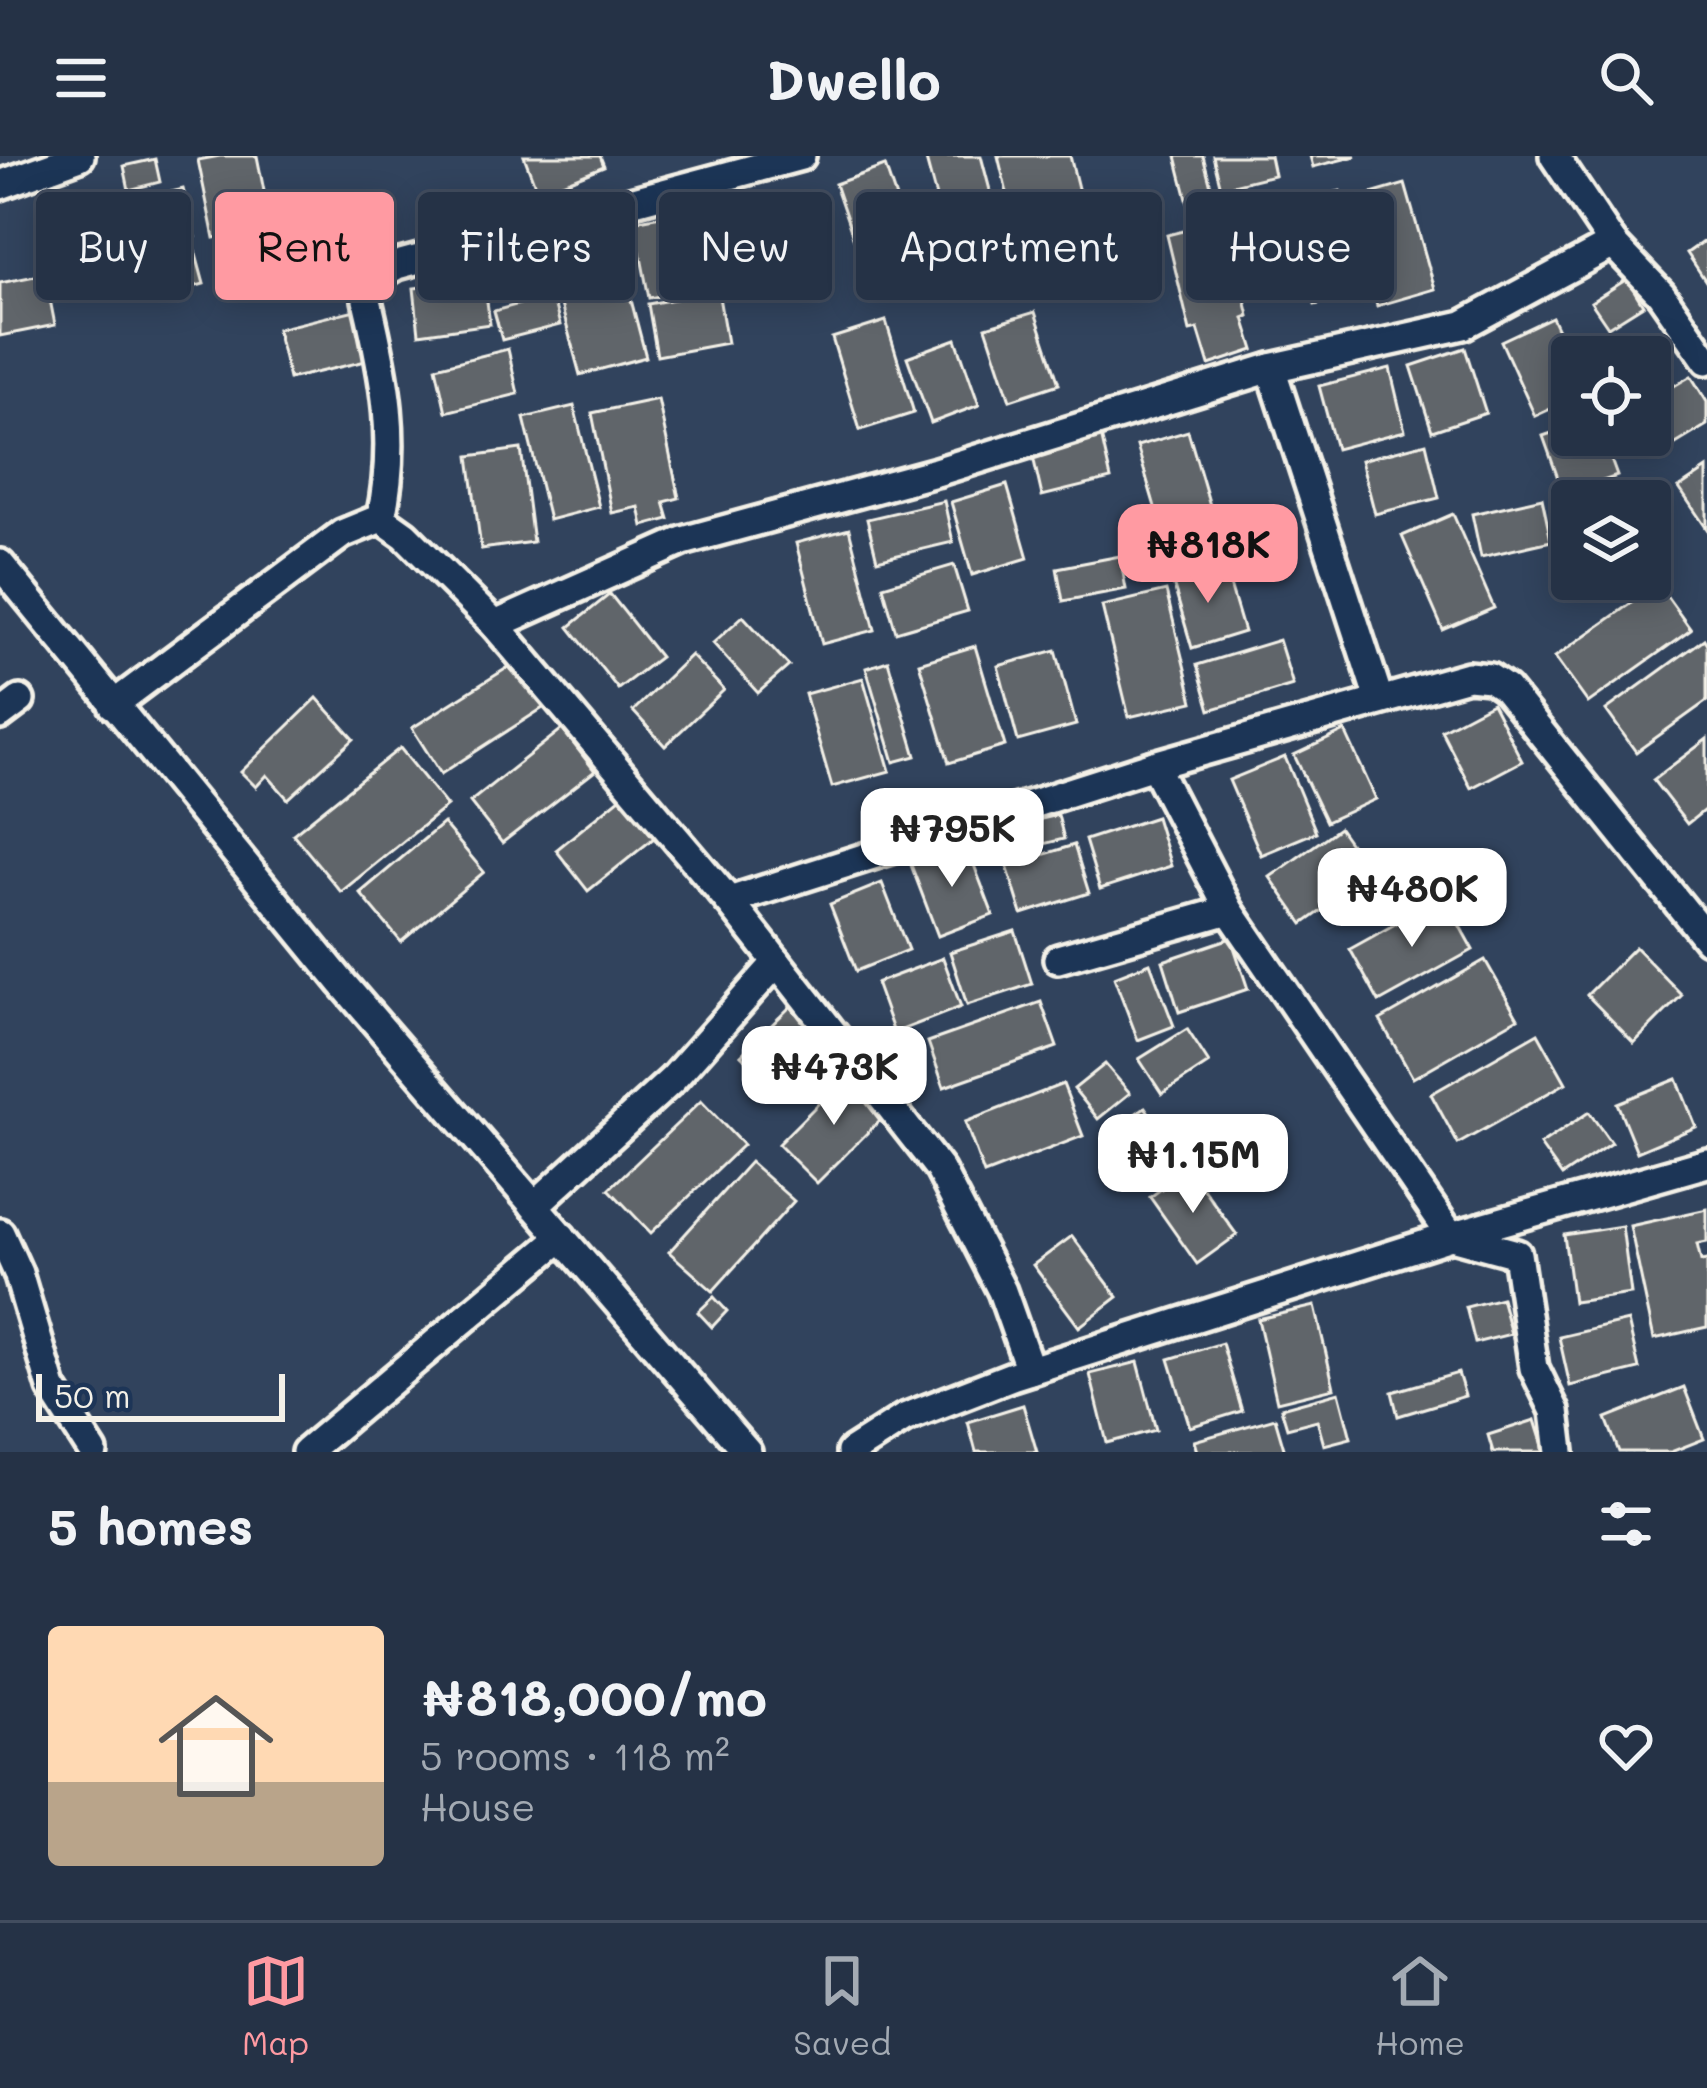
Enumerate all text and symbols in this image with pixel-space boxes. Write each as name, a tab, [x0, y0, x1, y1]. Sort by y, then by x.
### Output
text: Dwello	[766, 43, 941, 114]
icon: menu	[48, 45, 114, 111]
icon: search	[1593, 45, 1659, 111]
chip: Buy	[36, 192, 191, 300]
chip: Rent	[215, 192, 394, 300]
chip: Filters	[418, 192, 635, 300]
chip: New	[659, 192, 832, 300]
chip: Apartment	[856, 192, 1162, 300]
chip: House	[1186, 192, 1394, 300]
map controls	[1551, 336, 1671, 600]
button: locate	[1551, 336, 1671, 456]
button: layers	[1551, 480, 1671, 600]
pin: ₦818K	[1124, 504, 1292, 606]
text: ₦818K	[1145, 517, 1271, 568]
pin: ₦795K	[868, 788, 1036, 890]
text: ₦795K	[888, 801, 1016, 852]
pin: ₦480K	[1328, 848, 1496, 950]
text: ₦480K	[1345, 861, 1479, 912]
pin: ₦473K	[750, 1026, 918, 1128]
text: ₦473K	[769, 1039, 899, 1090]
pin: ₦1.15M	[1095, 1114, 1291, 1216]
text: ₦1.15M	[1125, 1127, 1261, 1178]
scale bar	[36, 1368, 285, 1421]
text: 50 m	[54, 1373, 130, 1416]
text: 5 homes	[48, 1491, 253, 1558]
icon: filters	[1593, 1491, 1659, 1557]
text: ₦818,000/mo	[420, 1662, 767, 1729]
icon: home	[144, 1674, 288, 1818]
icon: heart	[1593, 1713, 1659, 1779]
text: 5 rooms · 118 m²	[420, 1729, 730, 1780]
text: House	[420, 1780, 535, 1831]
tab: Map	[242, 1948, 309, 2063]
tab: Saved	[793, 1948, 891, 2063]
tab: Home	[1375, 1948, 1465, 2063]

